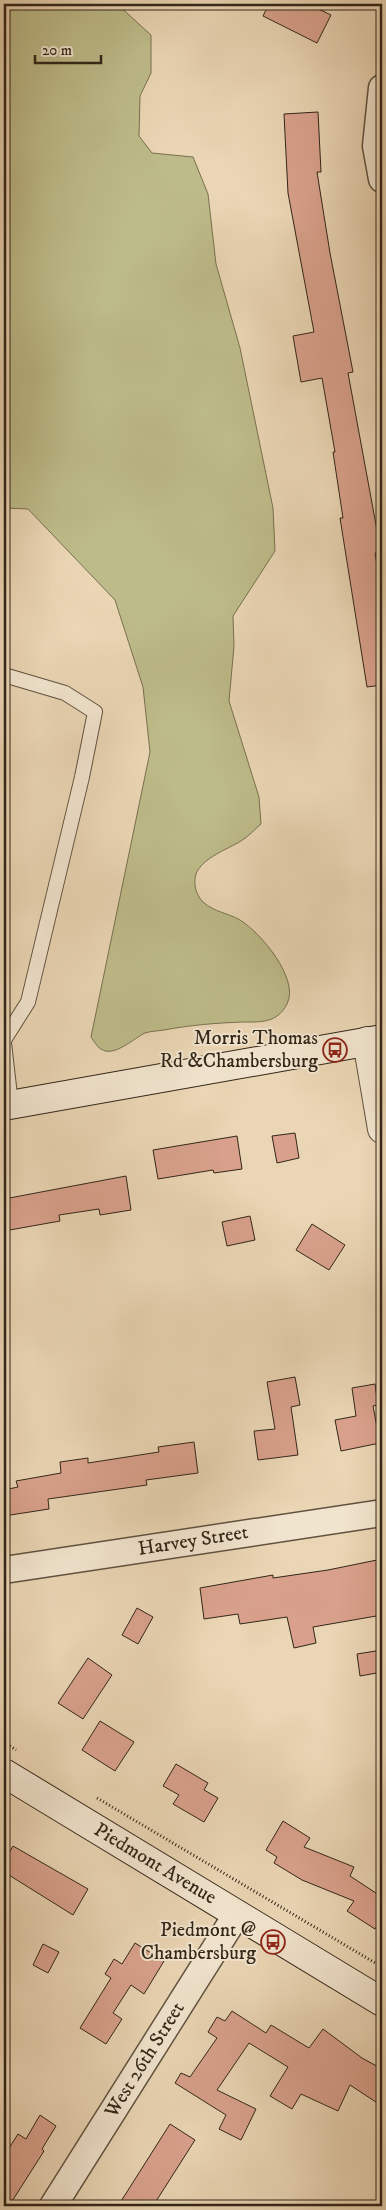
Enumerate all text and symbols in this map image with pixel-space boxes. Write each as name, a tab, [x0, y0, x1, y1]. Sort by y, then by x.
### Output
scale bar	[35, 32, 101, 64]
text: 20 m	[42, 41, 72, 60]
place label: Morris Thomas Rd &Chambersburg	[160, 1026, 318, 1074]
bus stop icon: Morris Thomas Rd &Chambersburg	[322, 1037, 348, 1063]
street label: Harvey Street	[136, 1520, 250, 1562]
street label: Piedmont Avenue	[89, 1818, 221, 1910]
place label: Piedmont @ Chambersburg	[141, 1918, 256, 1966]
bus stop icon: Piedmont @ Chambersburg	[260, 1929, 286, 1955]
street label: West 26th Street	[99, 1998, 191, 2123]

